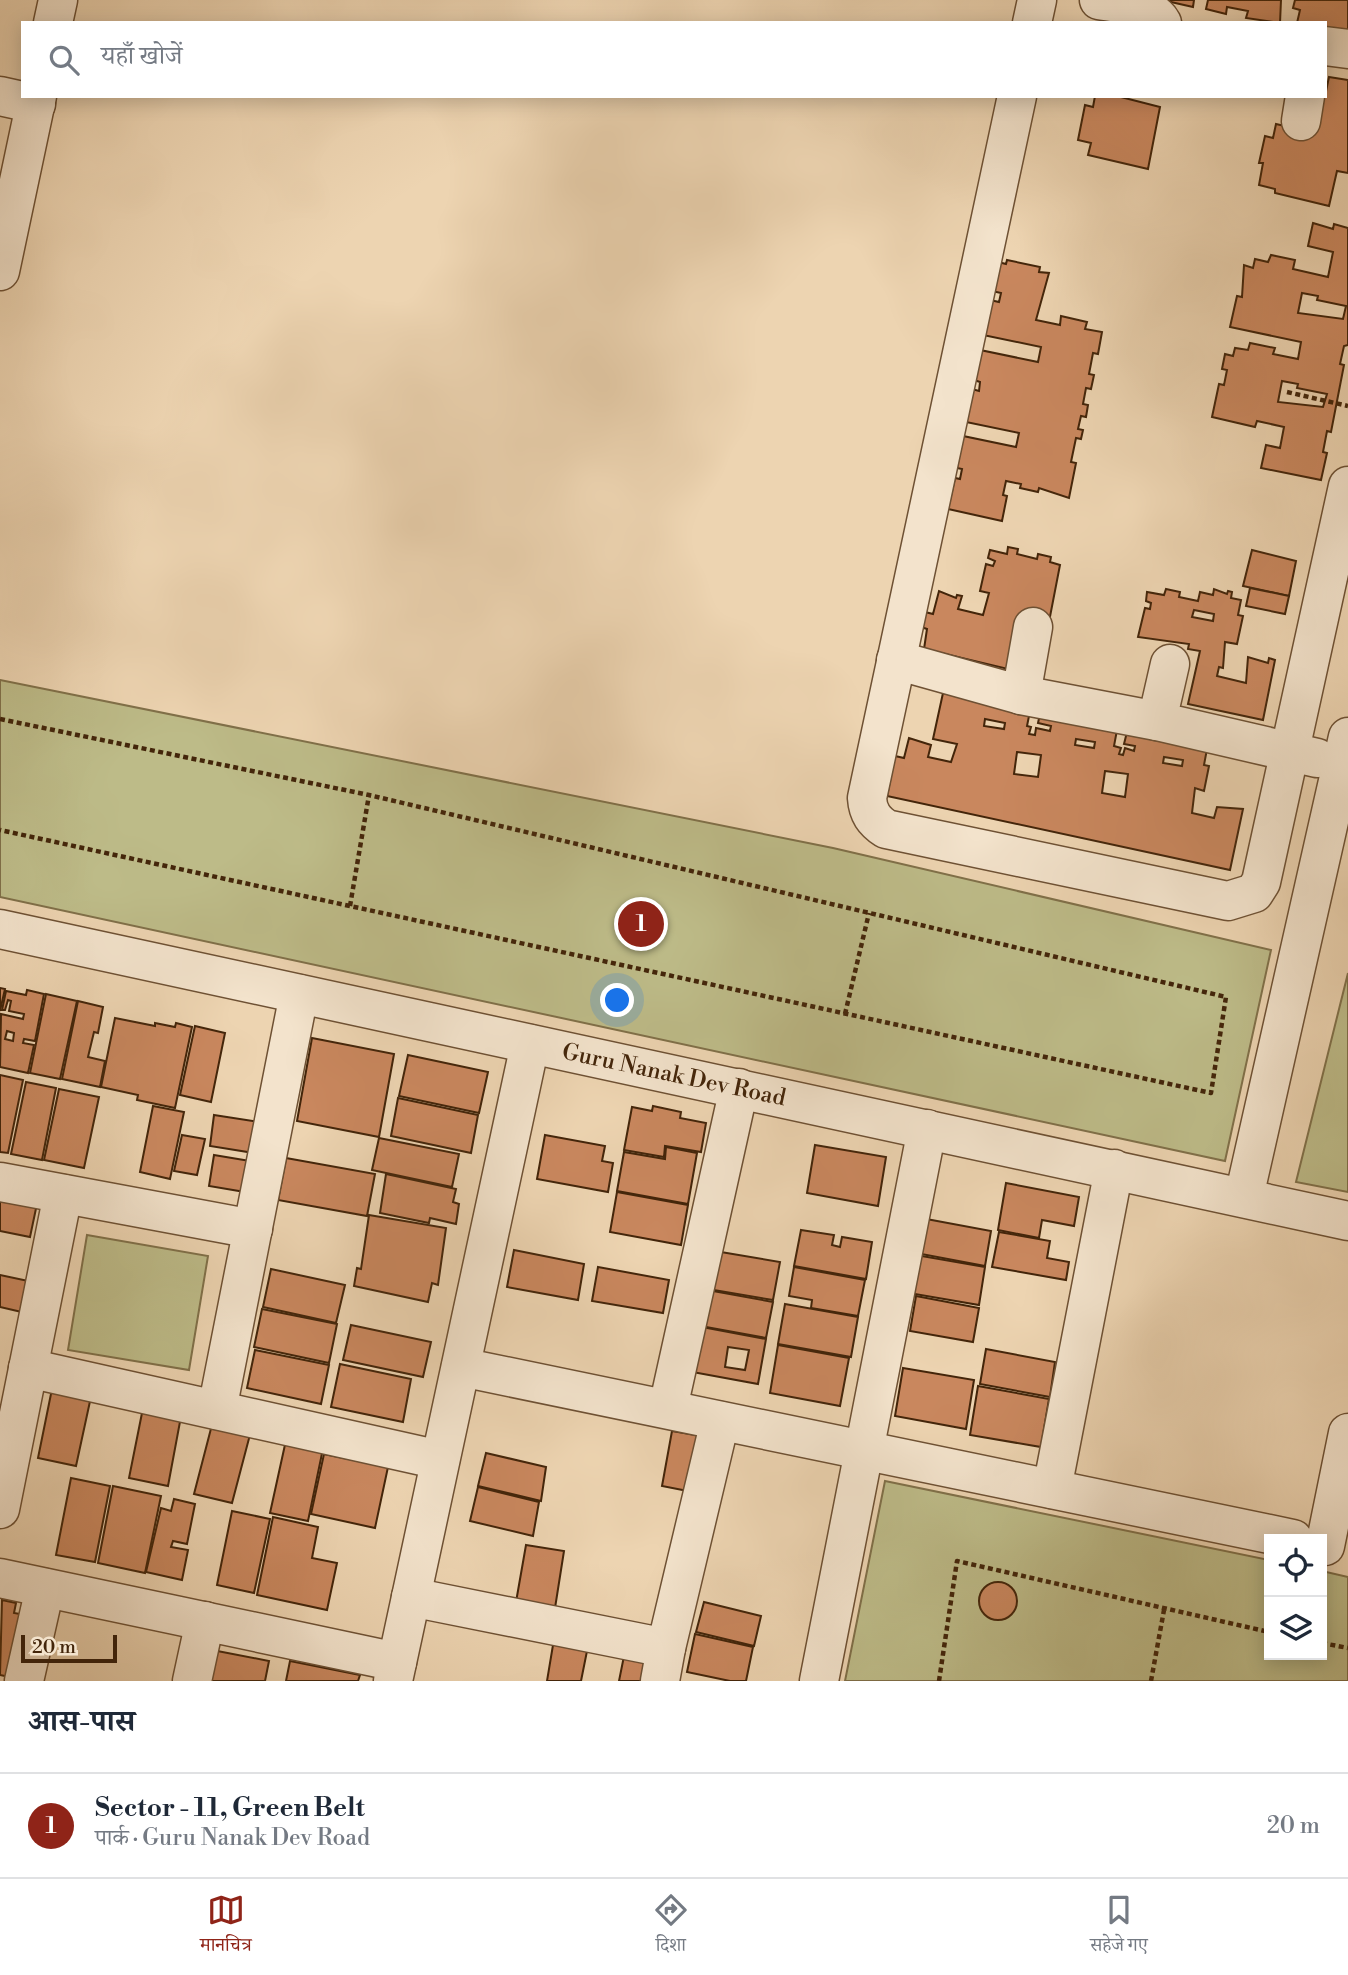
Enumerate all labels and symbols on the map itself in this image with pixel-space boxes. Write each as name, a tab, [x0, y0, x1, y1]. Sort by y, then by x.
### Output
pin: 1	[618, 898, 664, 950]
your location	[600, 983, 634, 1017]
street label: Guru Nanak Dev Road	[560, 1038, 788, 1112]
scale bar	[21, 1632, 117, 1664]

